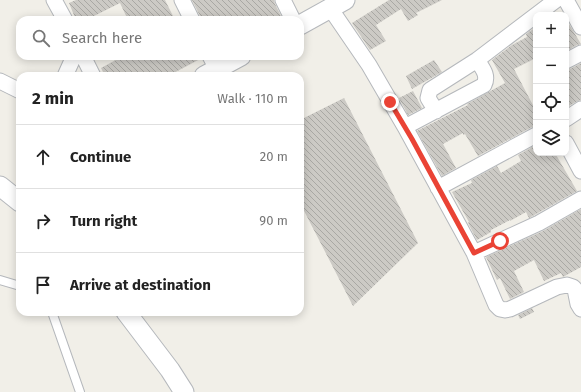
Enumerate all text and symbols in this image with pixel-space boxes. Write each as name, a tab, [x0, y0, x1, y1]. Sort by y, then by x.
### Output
map controls	[533, 12, 569, 156]
button: +	[533, 12, 569, 48]
search box	[16, 16, 304, 60]
icon: search	[30, 27, 52, 49]
text: Search here	[62, 29, 142, 47]
button: −	[533, 48, 569, 84]
button: locate	[533, 84, 569, 120]
text: 2 min	[32, 88, 74, 109]
text: Walk · 110 m	[217, 91, 288, 106]
route end	[381, 93, 399, 111]
button: layers	[533, 120, 569, 156]
icon: ahead	[32, 146, 54, 168]
text: Continue	[70, 148, 131, 166]
text: 20 m	[260, 149, 288, 164]
icon: right	[32, 210, 54, 232]
text: Turn right	[70, 212, 137, 230]
text: 90 m	[259, 213, 288, 228]
route start	[491, 232, 509, 250]
icon: arrive	[32, 274, 54, 296]
text: Arrive at destination	[70, 276, 211, 294]

